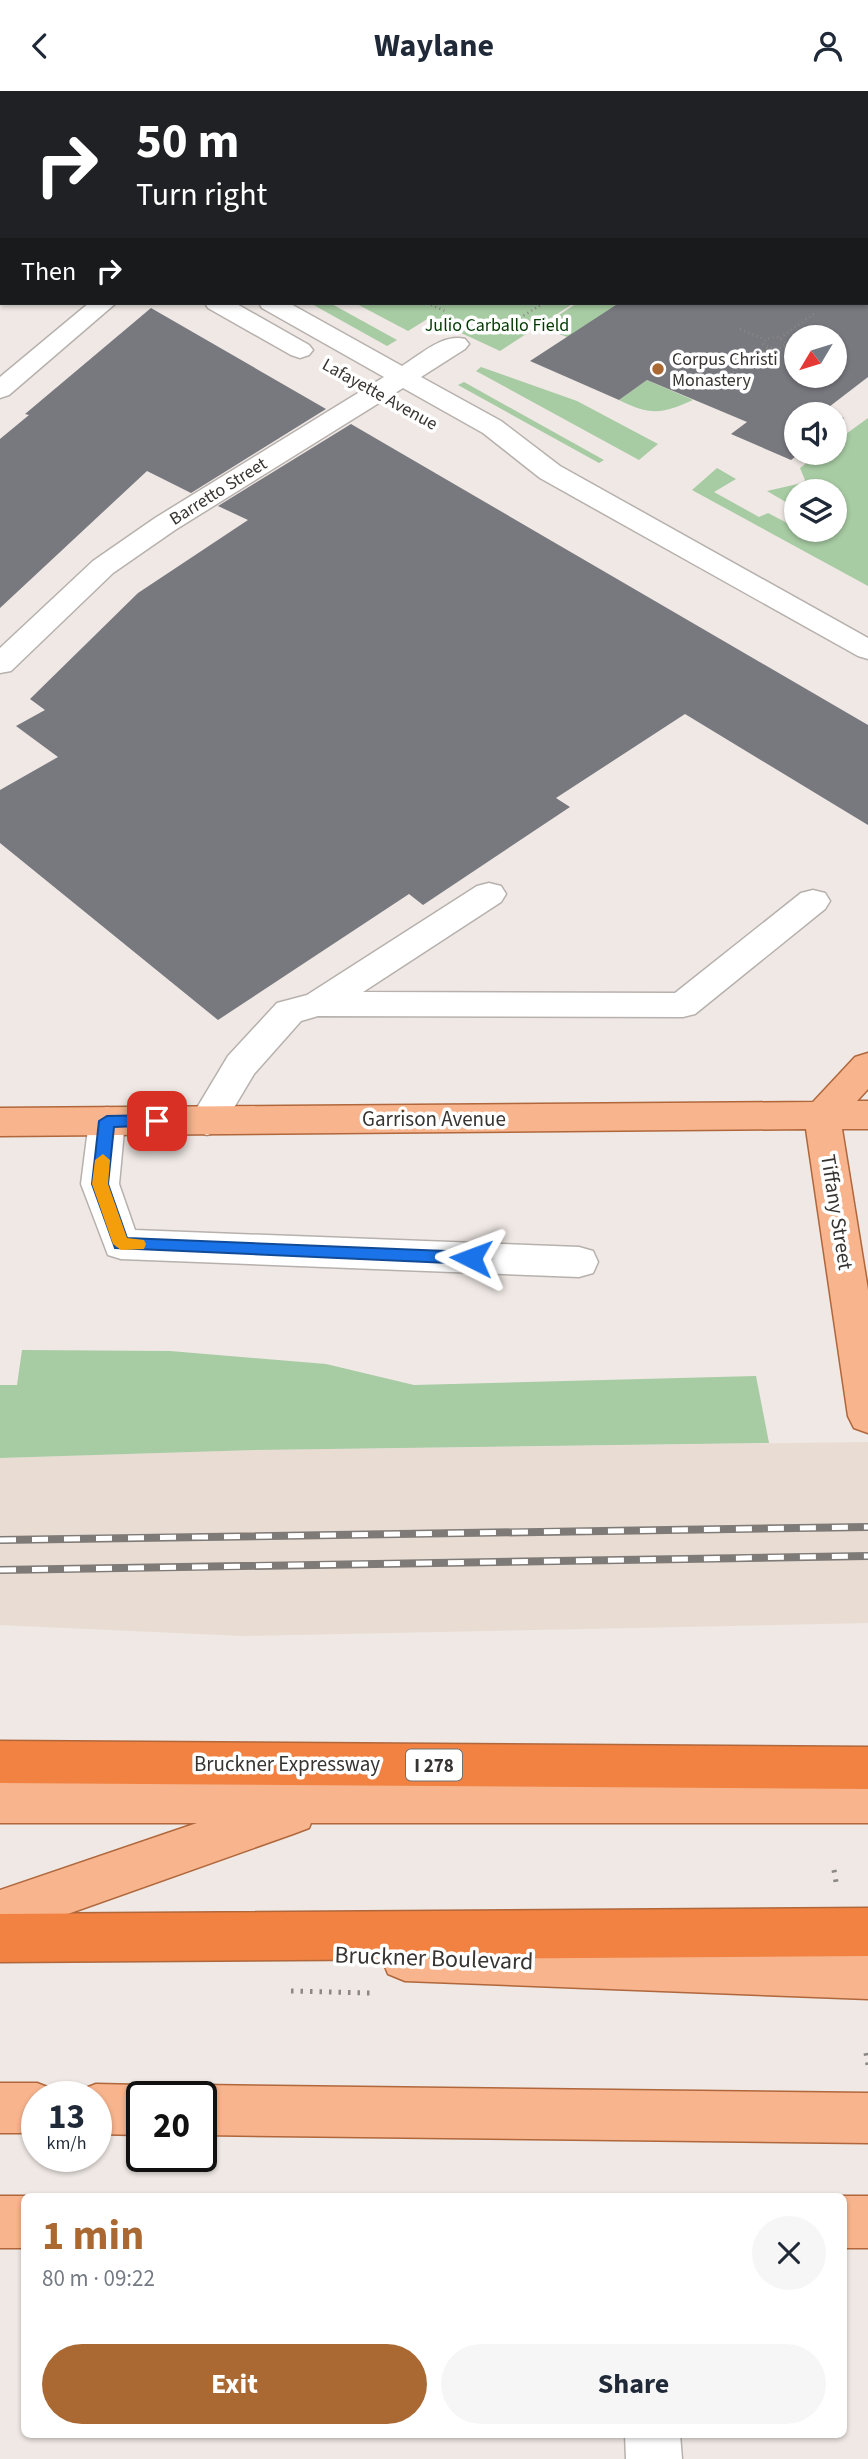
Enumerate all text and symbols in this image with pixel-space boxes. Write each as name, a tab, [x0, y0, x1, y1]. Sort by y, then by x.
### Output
text: Waylane	[374, 23, 494, 69]
icon: back	[21, 27, 59, 65]
icon: person	[809, 27, 847, 65]
text: 50 m	[136, 107, 240, 177]
icon: right	[21, 119, 112, 210]
text: Turn right	[136, 172, 267, 218]
icon: right	[90, 252, 128, 290]
text: Then	[21, 253, 76, 290]
park label: Julio Carballo Field	[425, 313, 569, 338]
north arrow	[784, 325, 847, 389]
map controls	[784, 325, 847, 542]
place label: Corpus Christi Monastery	[672, 347, 778, 393]
street label: Lafayette Avenue	[318, 352, 442, 437]
marker: Corpus Christi Monastery	[650, 361, 666, 377]
button: sound	[784, 402, 847, 465]
street label: Barretto Street	[165, 451, 272, 531]
button: layers	[784, 479, 847, 542]
pin	[127, 1091, 187, 1151]
icon: arrive	[138, 1102, 176, 1140]
street label: Garrison Avenue	[362, 1104, 506, 1134]
street label: Tiffany Street	[813, 1152, 861, 1272]
position arrow	[434, 1221, 508, 1295]
street label: Bruckner Expressway	[194, 1749, 380, 1779]
road number: I 278	[406, 1749, 462, 1781]
street label: Bruckner Boulevard	[334, 1938, 534, 1979]
speed limit sign: 20	[126, 2081, 217, 2172]
text: 13	[48, 2092, 85, 2142]
text: km/h	[47, 2131, 86, 2156]
text: 1 min	[42, 2206, 144, 2266]
button: close	[752, 2216, 826, 2290]
text: 80 m · 09:22	[42, 2262, 155, 2295]
button: Exit	[42, 2344, 427, 2424]
button: Share	[441, 2344, 826, 2424]

